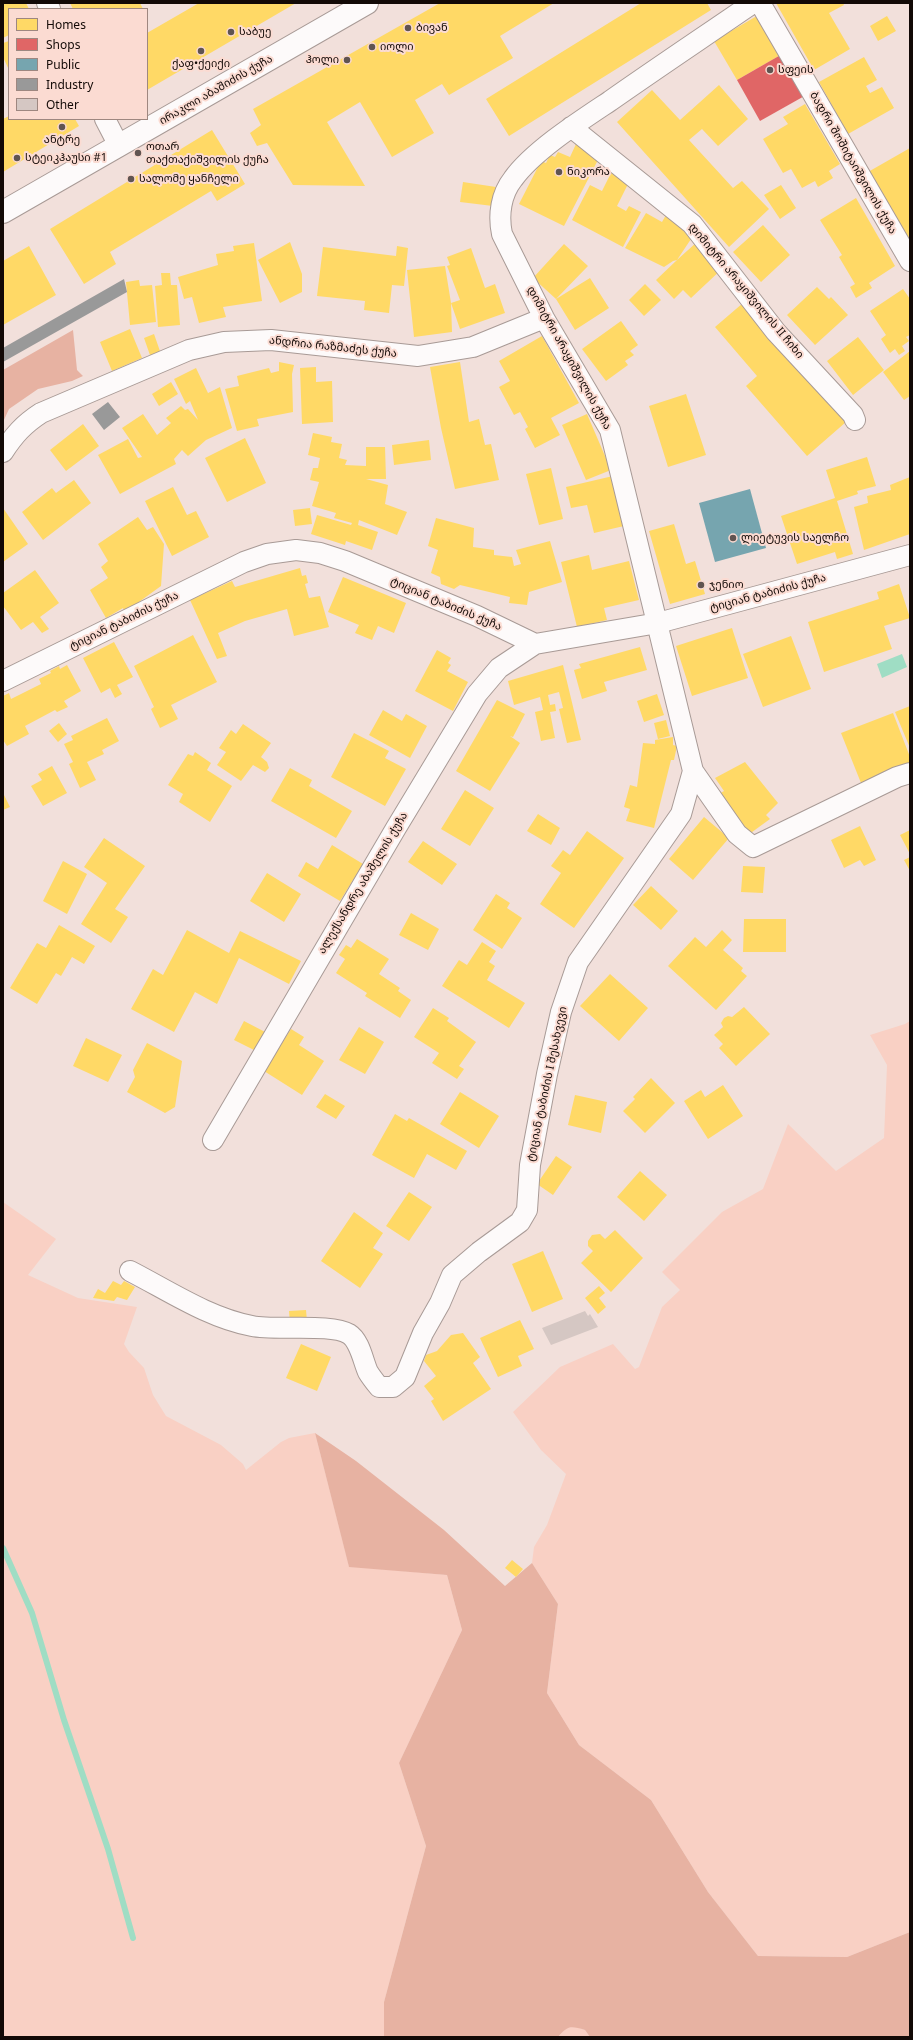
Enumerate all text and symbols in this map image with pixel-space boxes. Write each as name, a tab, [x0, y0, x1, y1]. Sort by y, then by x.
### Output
legend	[8, 8, 148, 120]
text: Homes	[46, 16, 86, 33]
place label: ბივან	[416, 21, 448, 35]
marker: ბივან	[403, 23, 413, 33]
place label: საბუე	[239, 25, 271, 39]
marker: საბუე	[226, 27, 236, 37]
text: Shops	[46, 36, 80, 53]
place label: იოლი	[380, 40, 413, 54]
marker: იოლი	[367, 42, 377, 52]
marker: ქაფ•ქეიქი	[196, 46, 206, 56]
street label: ირაკლი აბაშიძის ქუჩა	[157, 52, 275, 128]
place label: ჰოლი	[306, 53, 339, 67]
marker: ჰოლი	[342, 55, 352, 65]
text: Public	[46, 56, 80, 73]
place label: ქაფ•ქეიქი	[172, 57, 230, 71]
place label: სფეის	[778, 63, 814, 77]
marker: სფეის	[765, 65, 775, 75]
text: Industry	[46, 76, 93, 93]
street label: ბადრი შოშიტაიშვილის ქუჩა	[807, 89, 899, 237]
text: Other	[46, 96, 79, 113]
marker: ანტრე	[57, 122, 67, 132]
place label: ანტრე	[44, 133, 80, 147]
place label: ოთარ თაქთაქიშვილის ქუჩა	[146, 140, 269, 166]
marker: ოთარ თაქთაქიშვილის ქუჩა	[133, 148, 143, 158]
place label: სტეიკჰაუსი #1	[25, 151, 107, 165]
marker: სტეიკჰაუსი #1	[12, 153, 22, 163]
place label: ნიკორა	[567, 165, 610, 179]
marker: ნიკორა	[554, 167, 564, 177]
place label: სალომე ყანჩელი	[139, 172, 239, 186]
marker: სალომე ყანჩელი	[126, 174, 136, 184]
street label: დიმიტრი არაყიშვილის II ჩიხი	[686, 221, 806, 361]
street label: დიმიტრი არაყიშვილის ქუჩა	[524, 284, 614, 432]
street label: ანდრია რაზმაძეს ქუჩა	[268, 334, 398, 360]
place label: ლიეტუვის საელჩო	[741, 531, 849, 545]
marker: ლიეტუვის საელჩო	[728, 533, 738, 543]
street label: ტიციან ტაბიძის ქუჩა	[709, 571, 827, 615]
street label: ტიციან ტაბიძის ქუჩა	[388, 575, 504, 633]
place label: ჯენიო	[709, 578, 744, 592]
marker: ჯენიო	[696, 580, 706, 590]
street label: ტიციან ტაბიძის ქუჩა	[67, 589, 181, 653]
street label: ალექსანდრე აბაშელის ქუჩა	[315, 810, 411, 956]
street label: ტიციან ტაბიძის I შესახვევი	[524, 1005, 570, 1163]

